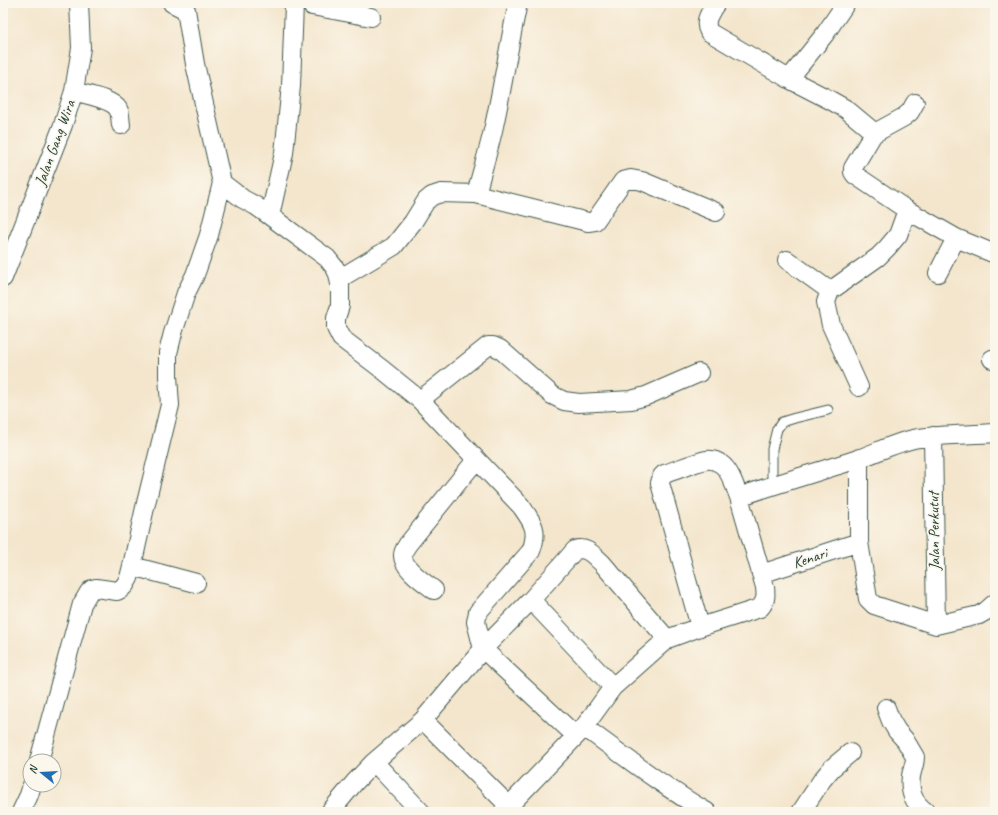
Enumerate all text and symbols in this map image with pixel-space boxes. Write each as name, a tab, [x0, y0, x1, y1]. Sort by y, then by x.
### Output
street label: Jalan Gang Wira	[30, 96, 80, 190]
street label: Jalan Perkutut	[923, 489, 945, 571]
street label: Kenari	[790, 542, 832, 573]
north arrow	[22, 753, 62, 793]
text: N	[25, 762, 41, 775]

